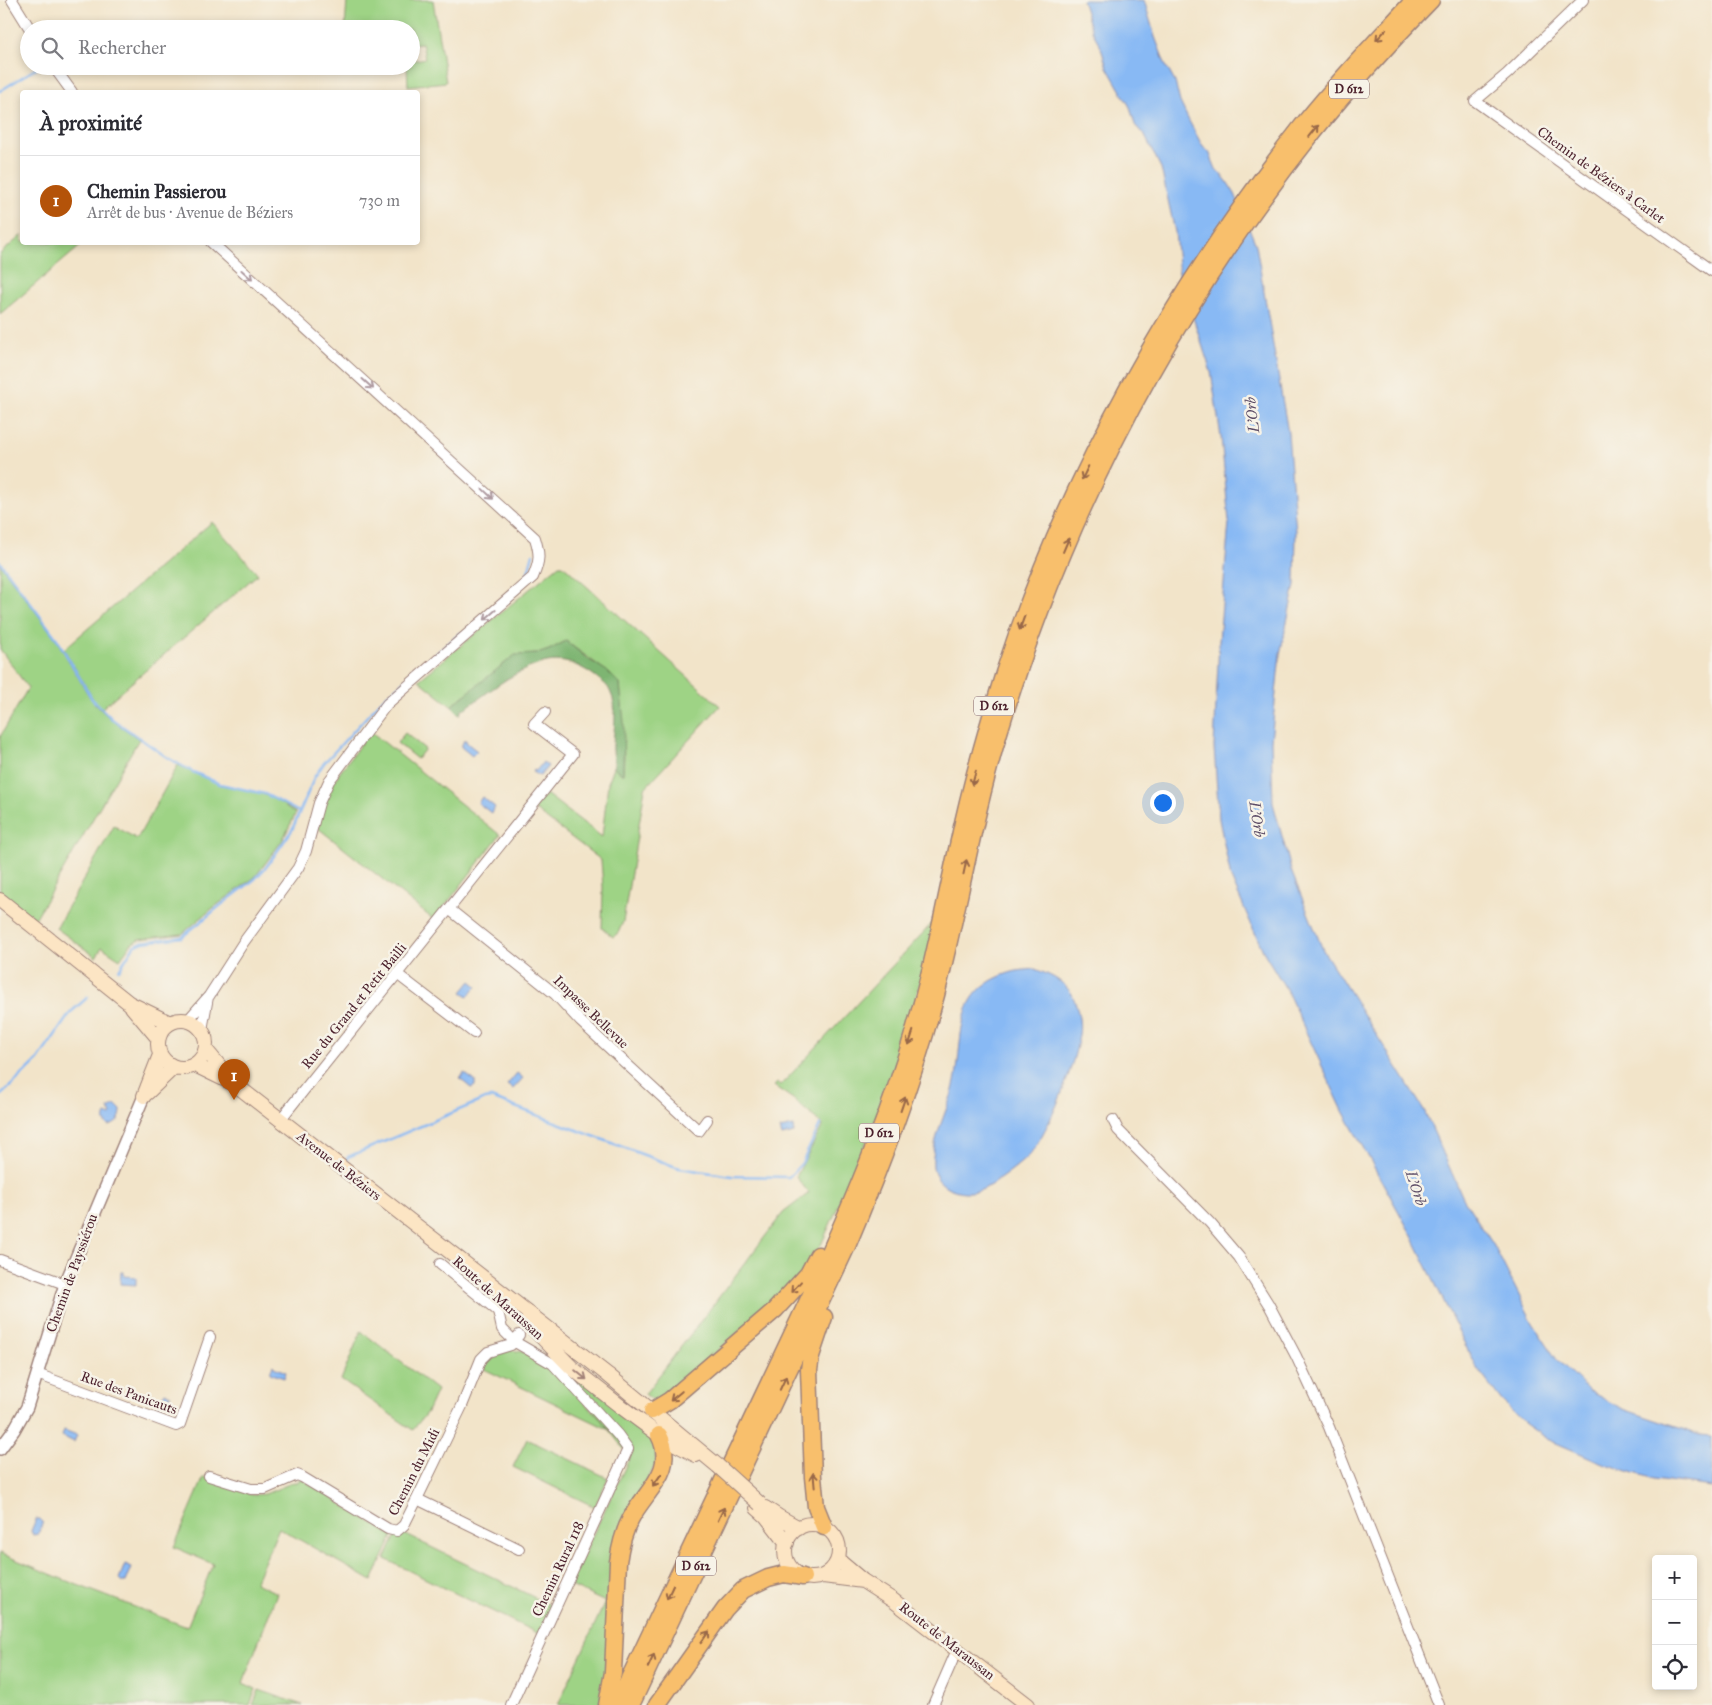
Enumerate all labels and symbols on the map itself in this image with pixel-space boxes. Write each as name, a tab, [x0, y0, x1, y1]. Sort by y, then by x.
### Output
one-way arrow	[1375, 29, 1387, 42]
road number: D 612	[1329, 80, 1369, 98]
street label: Chemin de Béziers à Carlet	[1534, 123, 1668, 227]
one-way arrow	[1309, 124, 1320, 137]
one-way arrow	[241, 269, 254, 281]
one-way arrow	[361, 378, 374, 390]
water label: L'Orb	[1241, 395, 1263, 435]
one-way arrow	[1079, 465, 1089, 480]
one-way arrow	[481, 488, 494, 500]
one-way arrow	[1061, 538, 1071, 553]
one-way arrow	[484, 609, 497, 620]
one-way arrow	[1017, 615, 1026, 630]
road number: D 612	[974, 696, 1014, 716]
one-way arrow	[968, 770, 978, 786]
your location	[1150, 790, 1176, 816]
water label: L'Orb	[1245, 799, 1269, 839]
one-way arrow	[961, 859, 971, 875]
street label: Rue du Grand et Petit Bailli	[298, 940, 410, 1072]
street label: Impasse Bellevue	[550, 972, 632, 1052]
one-way arrow	[906, 1030, 915, 1045]
pin: 1	[218, 1059, 250, 1100]
one-way arrow	[898, 1096, 908, 1112]
road number: D 612	[859, 1124, 899, 1142]
street label: Avenue de Béziers	[293, 1127, 385, 1204]
water label: L'Orb	[1401, 1167, 1431, 1209]
street label: Chemin de Payssiérou	[43, 1211, 102, 1335]
street label: Route de Maraussan	[449, 1253, 547, 1344]
one-way arrow	[790, 1280, 802, 1293]
street label: Rue des Panicauts	[78, 1368, 180, 1418]
one-way arrow	[574, 1369, 587, 1380]
one-way arrow	[779, 1376, 788, 1391]
one-way arrow	[669, 1390, 682, 1401]
street label: Chemin du Midi	[385, 1425, 443, 1519]
one-way arrow	[809, 1472, 818, 1488]
one-way arrow	[652, 1473, 662, 1487]
one-way arrow	[717, 1507, 726, 1522]
street label: Chemin Rural 118	[529, 1519, 587, 1619]
road number: D 612	[676, 1556, 716, 1575]
one-way arrow	[665, 1584, 675, 1599]
street label: Route de Maraussan	[896, 1598, 999, 1684]
one-way arrow	[700, 1630, 710, 1644]
one-way arrow	[647, 1654, 657, 1669]

